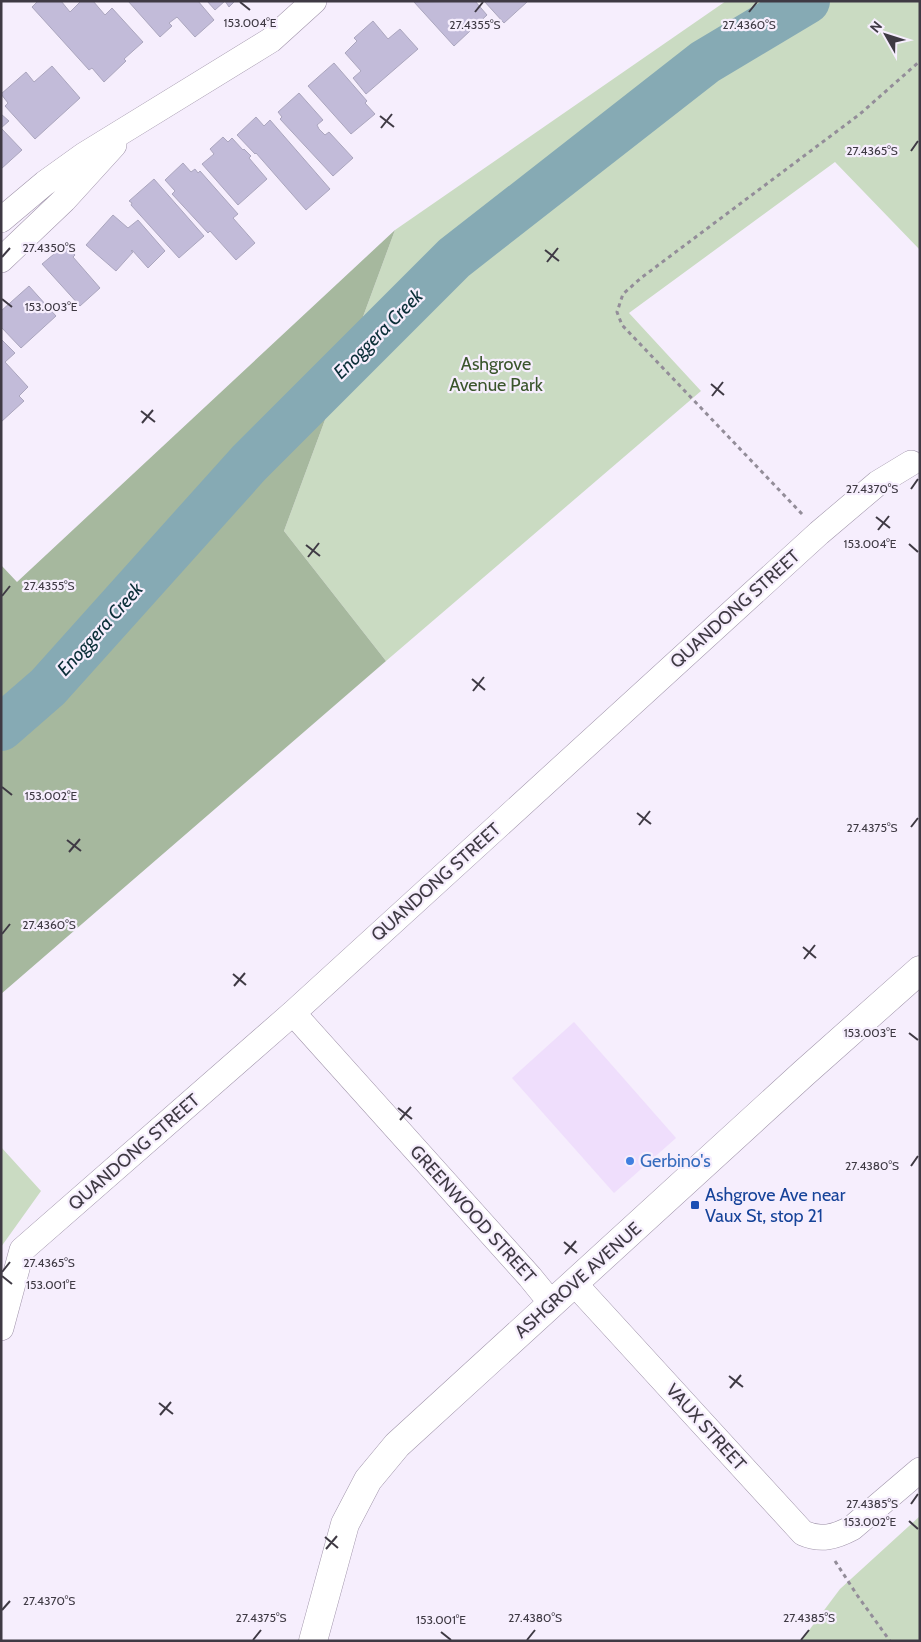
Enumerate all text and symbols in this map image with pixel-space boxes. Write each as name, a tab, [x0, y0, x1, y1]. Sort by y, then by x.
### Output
north arrow	[861, 10, 911, 60]
text: 153.004°E	[224, 15, 277, 30]
text: 27.4355°S	[449, 17, 501, 32]
text: 27.4360°S	[722, 17, 776, 32]
text: N	[866, 17, 886, 36]
text: 27.4365°S	[846, 143, 898, 158]
text: 27.4350°S	[22, 240, 76, 255]
water label: Enoggera Creek	[328, 284, 428, 384]
text: 153.003°E	[25, 299, 78, 314]
park label: Ashgrove Avenue Park	[449, 353, 544, 396]
text: 27.4370°S	[846, 481, 898, 496]
text: 153.004°E	[844, 536, 897, 551]
street label: QUANDONG STREET	[666, 545, 805, 673]
water label: Enoggera Creek	[52, 577, 148, 680]
text: 27.4355°S	[23, 578, 75, 593]
text: 153.002°E	[25, 788, 78, 803]
street label: QUANDONG STREET	[367, 818, 506, 946]
text: 27.4375°S	[847, 820, 897, 835]
text: 27.4360°S	[22, 917, 76, 932]
text: 153.003°E	[844, 1025, 897, 1040]
street label: QUANDONG STREET	[64, 1089, 204, 1215]
street label: GREENWOOD STREET	[405, 1141, 541, 1288]
place label: Gerbino's	[640, 1150, 711, 1172]
marker: Gerbino's	[624, 1155, 636, 1167]
text: 27.4380°S	[845, 1158, 899, 1173]
place label: Ashgrove Ave near Vaux St, stop 21	[705, 1184, 846, 1227]
marker: Ashgrove Ave near Vaux St, stop 21	[689, 1199, 701, 1211]
street label: ASHGROVE AVENUE	[510, 1217, 646, 1343]
text: 27.4365°S	[23, 1255, 75, 1270]
text: 153.001°E	[26, 1277, 76, 1292]
street label: VAUX STREET	[661, 1379, 751, 1475]
text: 27.4385°S	[846, 1496, 898, 1511]
text: 153.002°E	[844, 1514, 897, 1529]
text: 27.4370°S	[23, 1593, 75, 1608]
text: 27.4375°S	[236, 1610, 286, 1625]
text: 27.4380°S	[508, 1610, 562, 1625]
text: 27.4385°S	[783, 1610, 835, 1625]
text: 153.001°E	[416, 1612, 466, 1627]

